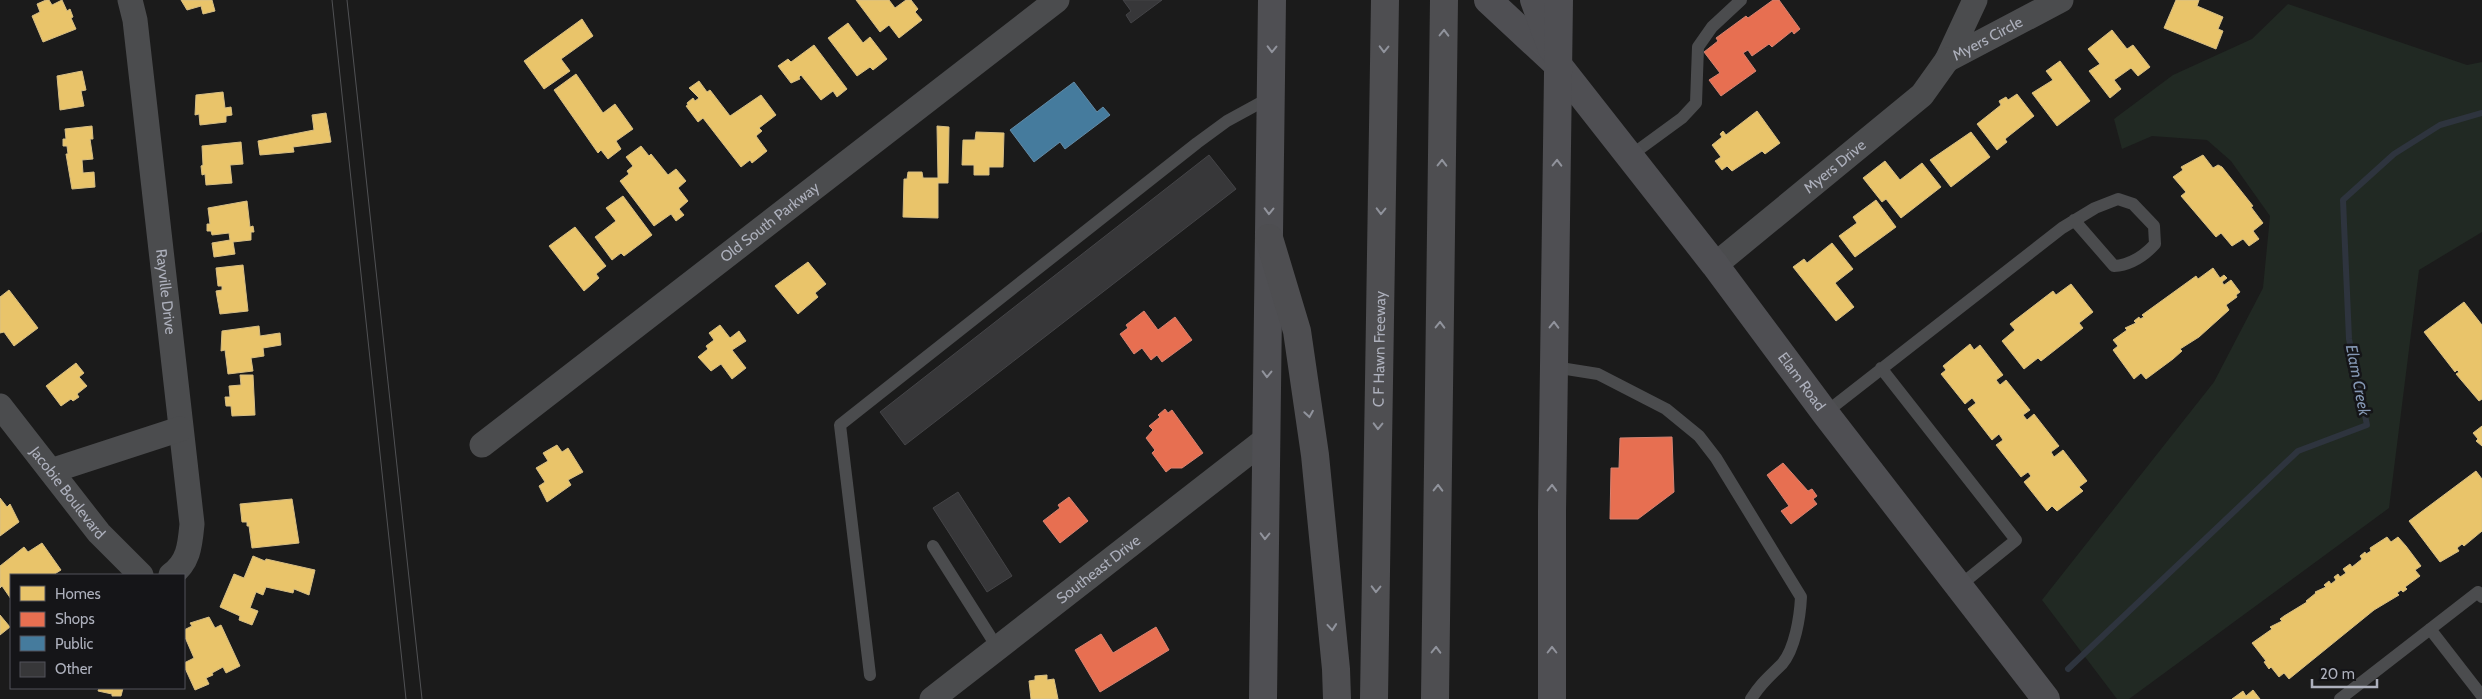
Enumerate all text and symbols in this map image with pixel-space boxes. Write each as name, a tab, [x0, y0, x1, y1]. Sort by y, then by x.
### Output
street label: Myers Circle	[1949, 13, 2026, 65]
one-way arrow	[1439, 29, 1449, 37]
one-way arrow	[1266, 45, 1277, 53]
one-way arrow	[1379, 45, 1389, 53]
street label: Myers Drive	[1800, 136, 1870, 197]
one-way arrow	[1437, 159, 1447, 166]
one-way arrow	[1551, 159, 1562, 167]
street label: Old South Parkway	[717, 178, 823, 266]
one-way arrow	[1376, 207, 1387, 215]
one-way arrow	[1264, 208, 1274, 215]
street label: Rayville Drive	[152, 248, 180, 336]
street label: C F Hawn Freeway	[1370, 290, 1389, 407]
one-way arrow	[1435, 321, 1445, 329]
one-way arrow	[1549, 321, 1560, 329]
water label: Elam Creek	[2342, 343, 2374, 418]
street label: Elam Road	[1774, 349, 1829, 414]
one-way arrow	[1262, 370, 1273, 378]
one-way arrow	[1304, 409, 1314, 418]
one-way arrow	[1373, 422, 1383, 430]
street label: Jacobie Boulevard	[25, 442, 109, 543]
one-way arrow	[1433, 484, 1443, 492]
one-way arrow	[1547, 484, 1557, 492]
street label: Southeast Drive	[1053, 531, 1144, 608]
one-way arrow	[1260, 532, 1270, 540]
legend	[10, 574, 185, 689]
text: Homes	[55, 585, 101, 603]
one-way arrow	[1370, 585, 1381, 593]
text: Shops	[55, 610, 95, 628]
one-way arrow	[1326, 624, 1337, 632]
text: Public	[55, 635, 93, 653]
one-way arrow	[1431, 646, 1441, 654]
one-way arrow	[1547, 646, 1557, 654]
scale bar	[2312, 656, 2377, 688]
text: Other	[55, 660, 92, 678]
text: 20 m	[2320, 665, 2355, 683]

